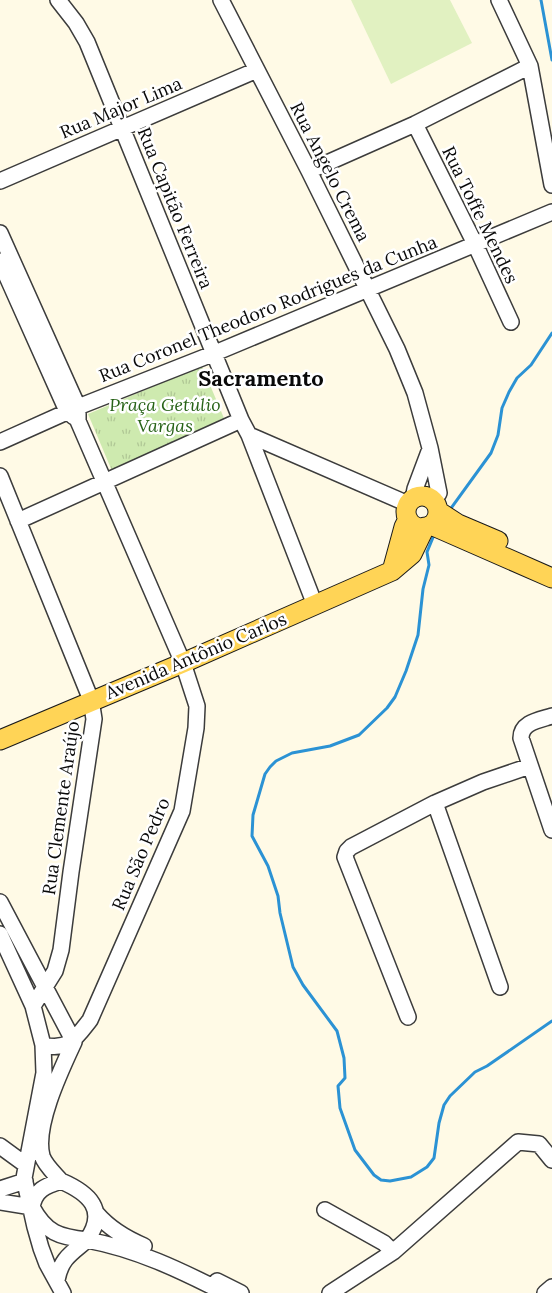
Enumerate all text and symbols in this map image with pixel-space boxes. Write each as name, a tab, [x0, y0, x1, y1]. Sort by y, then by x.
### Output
street label: Rua Major Lima	[56, 71, 185, 144]
street label: Rua Angelo Crema	[285, 98, 376, 245]
street label: Rua Capitão Ferreira	[133, 124, 218, 292]
street label: Rua Toffe Mendes	[437, 142, 524, 287]
street label: Rua Coronel Theodoro Rodrigues da Cunha	[96, 230, 440, 387]
district label: Sacramento	[198, 364, 324, 392]
park label: Praça Getúlio Vargas	[109, 393, 221, 437]
street label: Avenida Antônio Carlos	[101, 607, 290, 705]
street label: Rua Clemente Araújo	[37, 719, 84, 896]
street label: Rua São Pedro	[106, 794, 175, 914]

